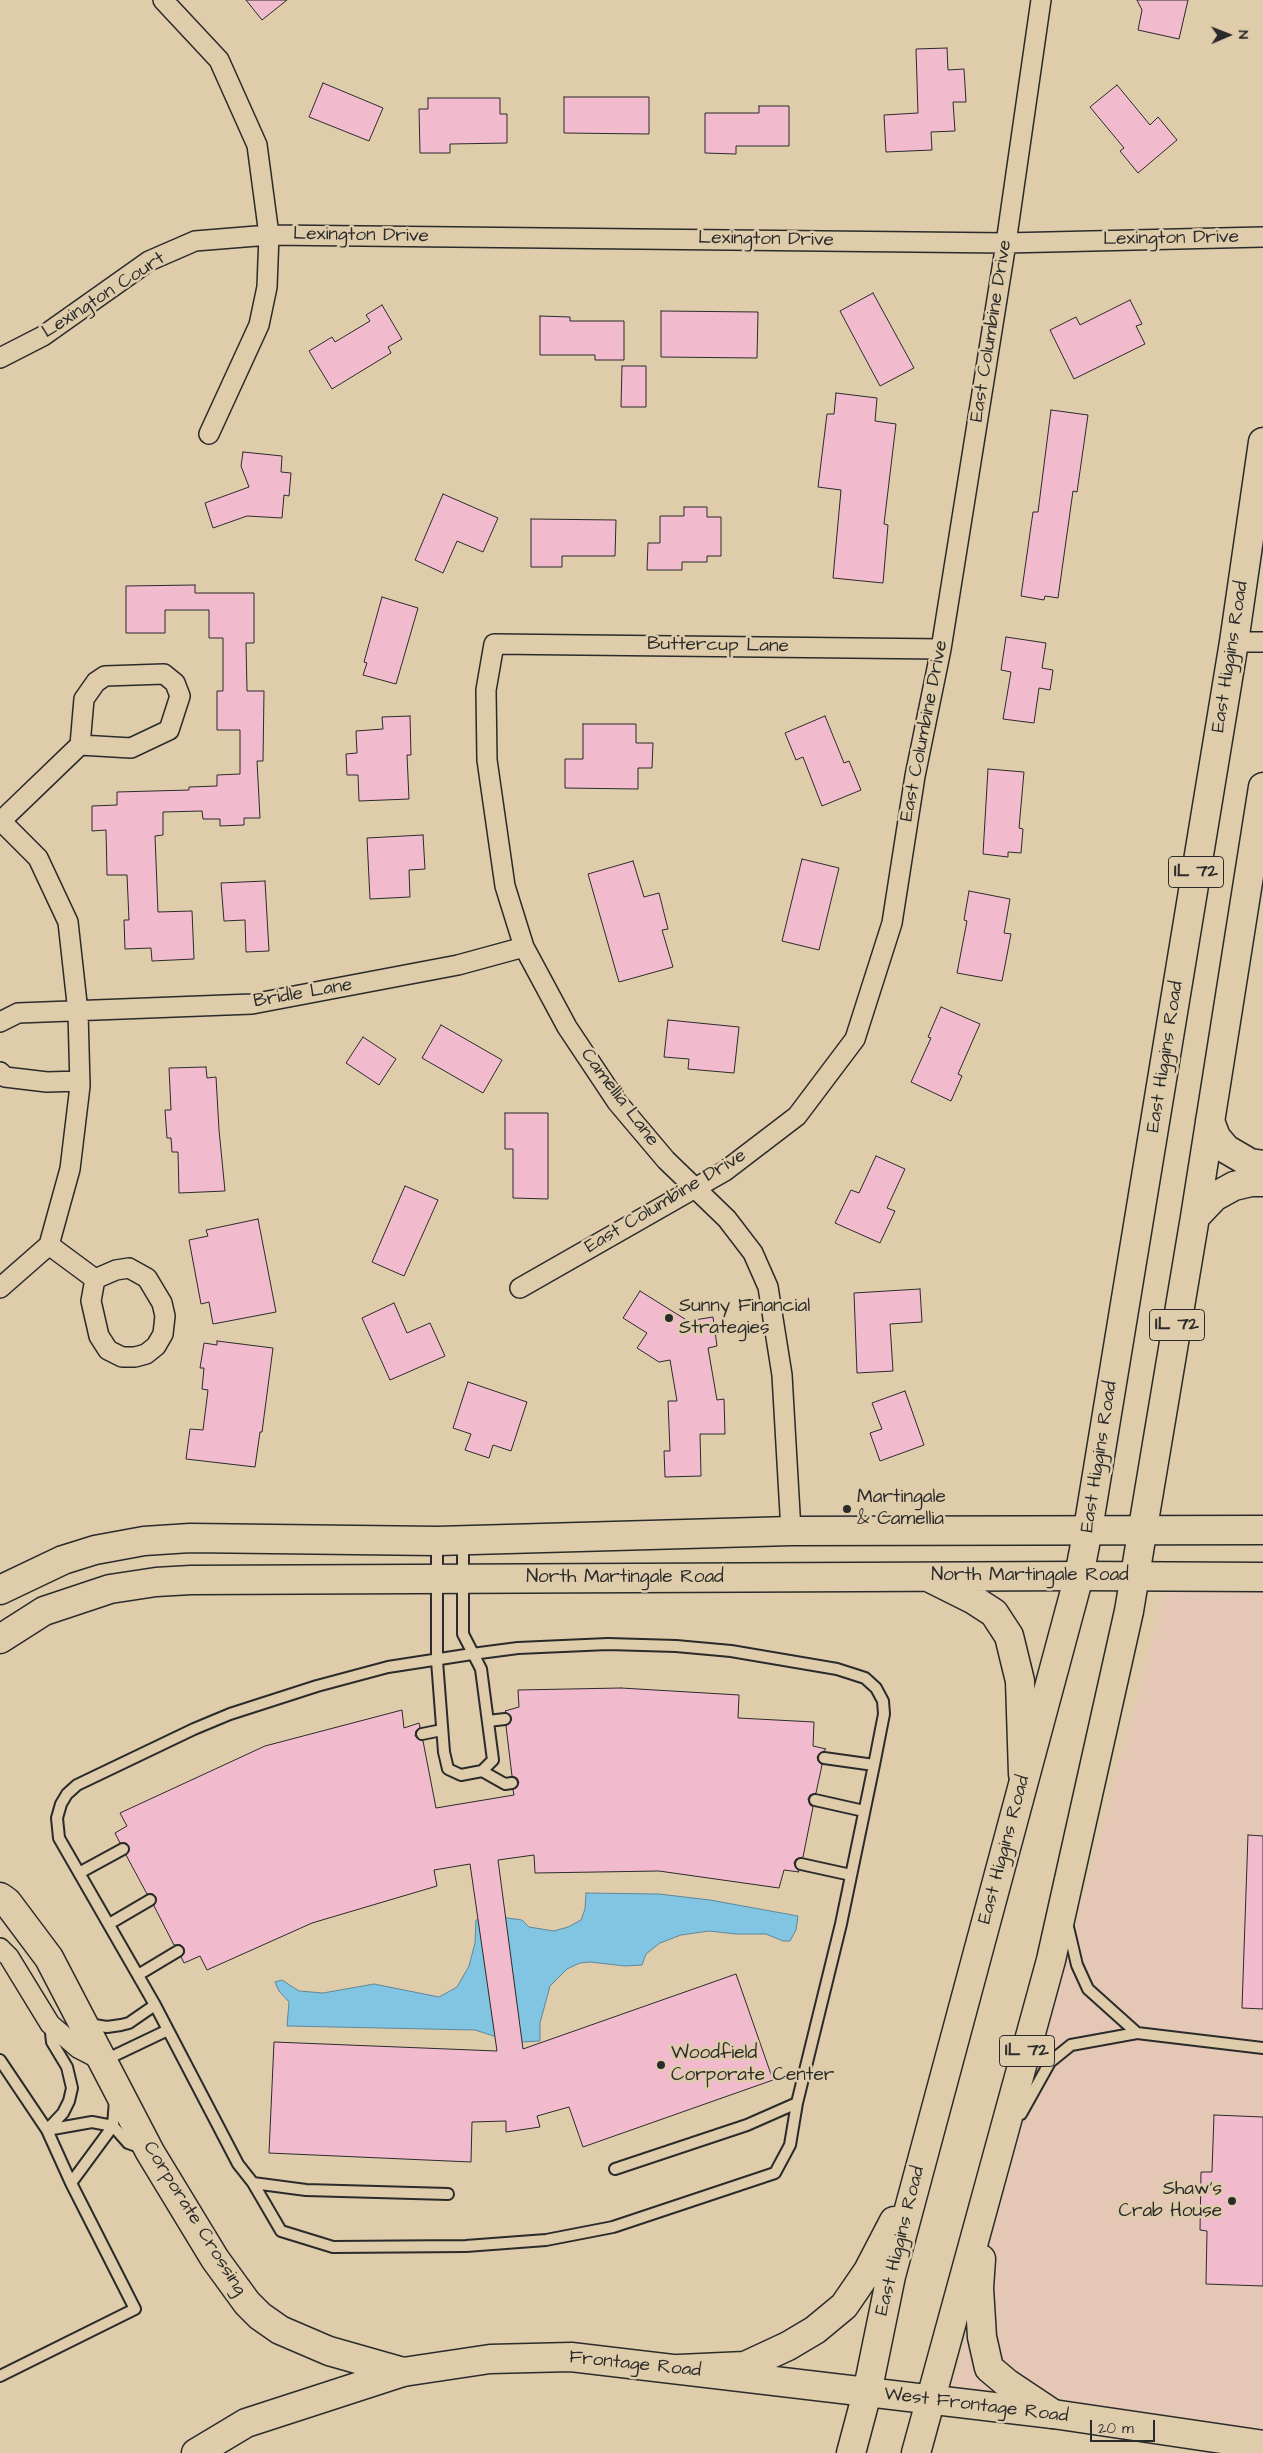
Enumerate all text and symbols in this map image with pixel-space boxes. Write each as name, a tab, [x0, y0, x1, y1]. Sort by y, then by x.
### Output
north arrow	[1203, 10, 1253, 60]
text: N	[1233, 30, 1253, 39]
street label: Lexington Drive	[293, 223, 429, 249]
street label: Lexington Drive	[1103, 226, 1239, 252]
street label: Lexington Drive	[698, 227, 834, 253]
street label: East Columbine Drive	[966, 238, 1018, 424]
street label: Lexington Court	[38, 248, 170, 344]
street label: East Higgins Road	[1208, 580, 1254, 734]
street label: Buttercup Lane	[647, 633, 789, 659]
street label: East Columbine Drive	[896, 638, 954, 824]
road number: IL 72	[1168, 856, 1224, 888]
street label: Bridle Lane	[252, 974, 354, 1014]
street label: East Higgins Road	[1143, 980, 1189, 1134]
street label: Camellia Lane	[575, 1044, 663, 1152]
street label: East Columbine Drive	[581, 1145, 751, 1259]
place label: Sunny Financial Strategies	[679, 1296, 810, 1340]
road number: IL 72	[1150, 1310, 1204, 1340]
marker: Sunny Financial Strategies	[663, 1312, 675, 1324]
street label: East Higgins Road	[1077, 1380, 1123, 1534]
place label: Martingale & Camellia	[857, 1487, 946, 1531]
marker: Martingale & Camellia	[841, 1503, 853, 1515]
street label: North Martingale Road	[931, 1565, 1129, 1587]
street label: North Martingale Road	[526, 1567, 724, 1589]
street label: East Higgins Road	[974, 1773, 1036, 1927]
road number: IL 72	[1000, 2035, 1054, 2066]
place label: Woodfield Corporate Center	[671, 2043, 834, 2087]
marker: Woodfield Corporate Center	[655, 2059, 667, 2071]
street label: Corporate Crossing	[137, 2138, 251, 2300]
street label: East Higgins Road	[871, 2164, 931, 2318]
place label: Shaw‘s Crab House	[1118, 2179, 1222, 2223]
marker: Shaw‘s Crab House	[1226, 2195, 1238, 2207]
street label: Frontage Road	[568, 2347, 702, 2383]
street label: West Frontage Road	[883, 2383, 1069, 2429]
scale bar	[1093, 2410, 1158, 2442]
text: 20 m	[1098, 2418, 1134, 2439]

